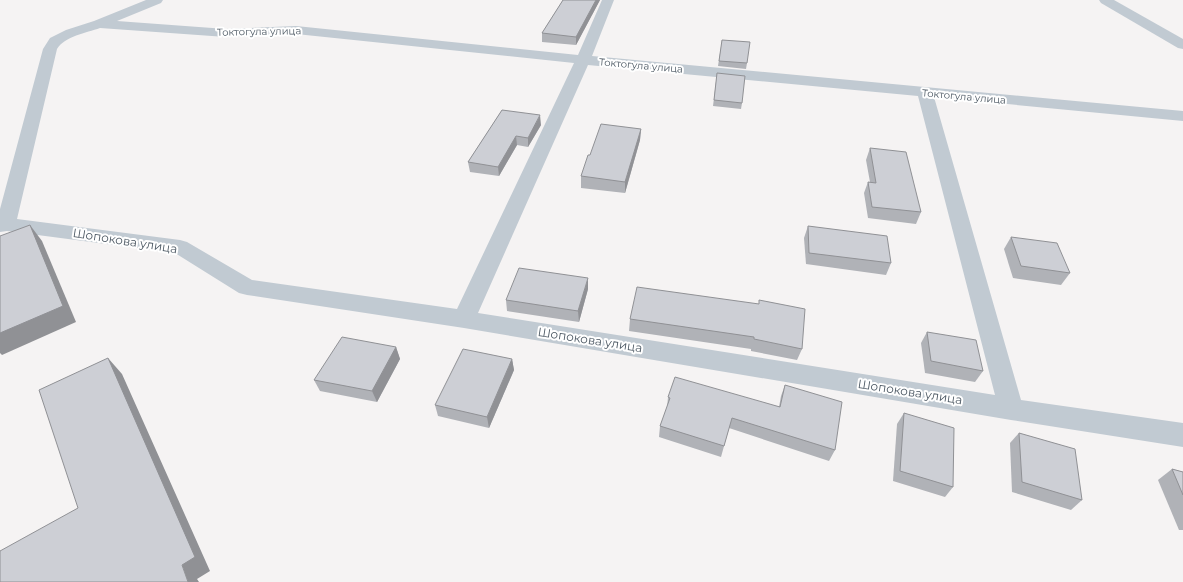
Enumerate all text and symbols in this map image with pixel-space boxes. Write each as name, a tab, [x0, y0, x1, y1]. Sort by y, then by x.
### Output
street label: Токтогула улица	[217, 24, 301, 39]
street label: Токтогула улица	[598, 55, 684, 76]
street label: Токтогула улица	[921, 86, 1007, 107]
street label: Шопокова улица	[72, 225, 178, 256]
street label: Шопокова улица	[537, 324, 643, 355]
street label: Шопокова улица	[857, 376, 963, 407]

